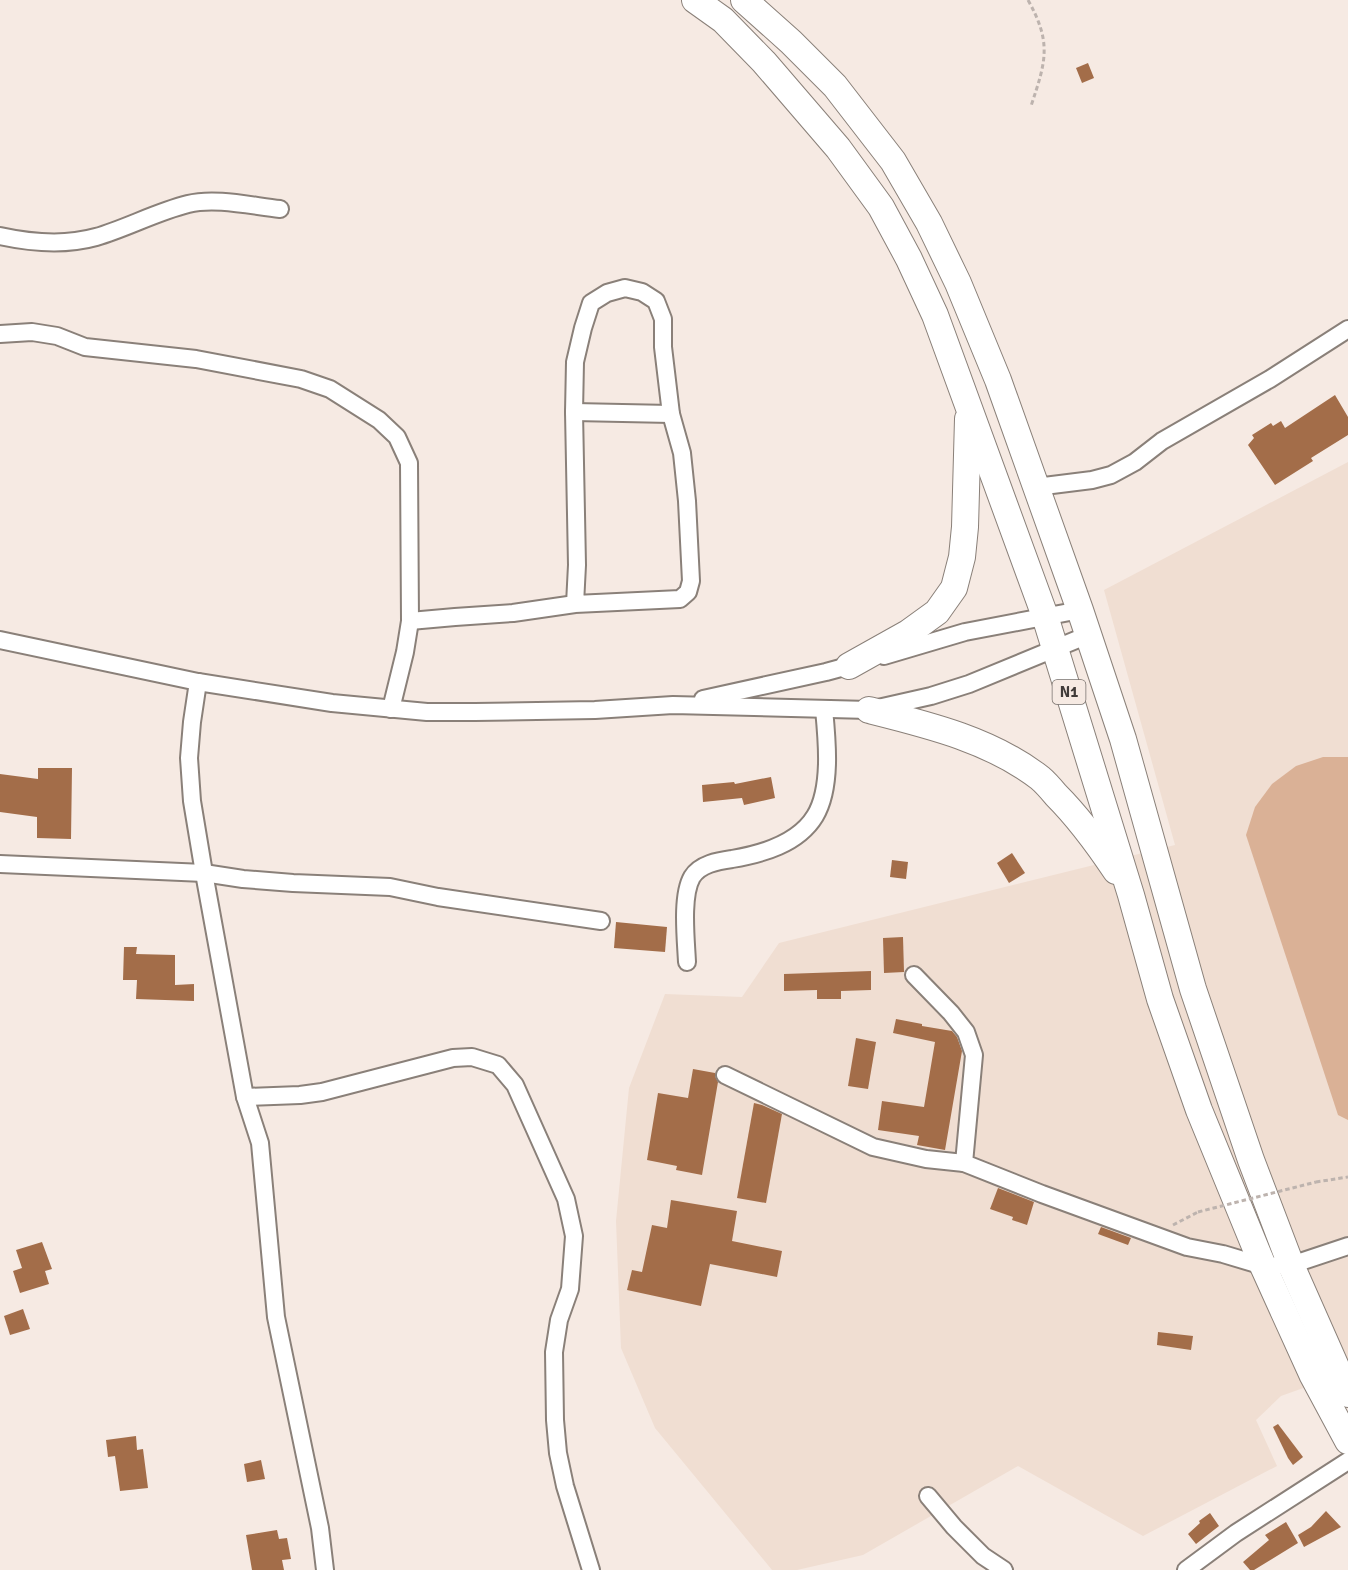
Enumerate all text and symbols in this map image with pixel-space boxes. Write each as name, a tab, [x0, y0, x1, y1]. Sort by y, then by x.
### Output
road number: N1	[1052, 680, 1086, 704]

